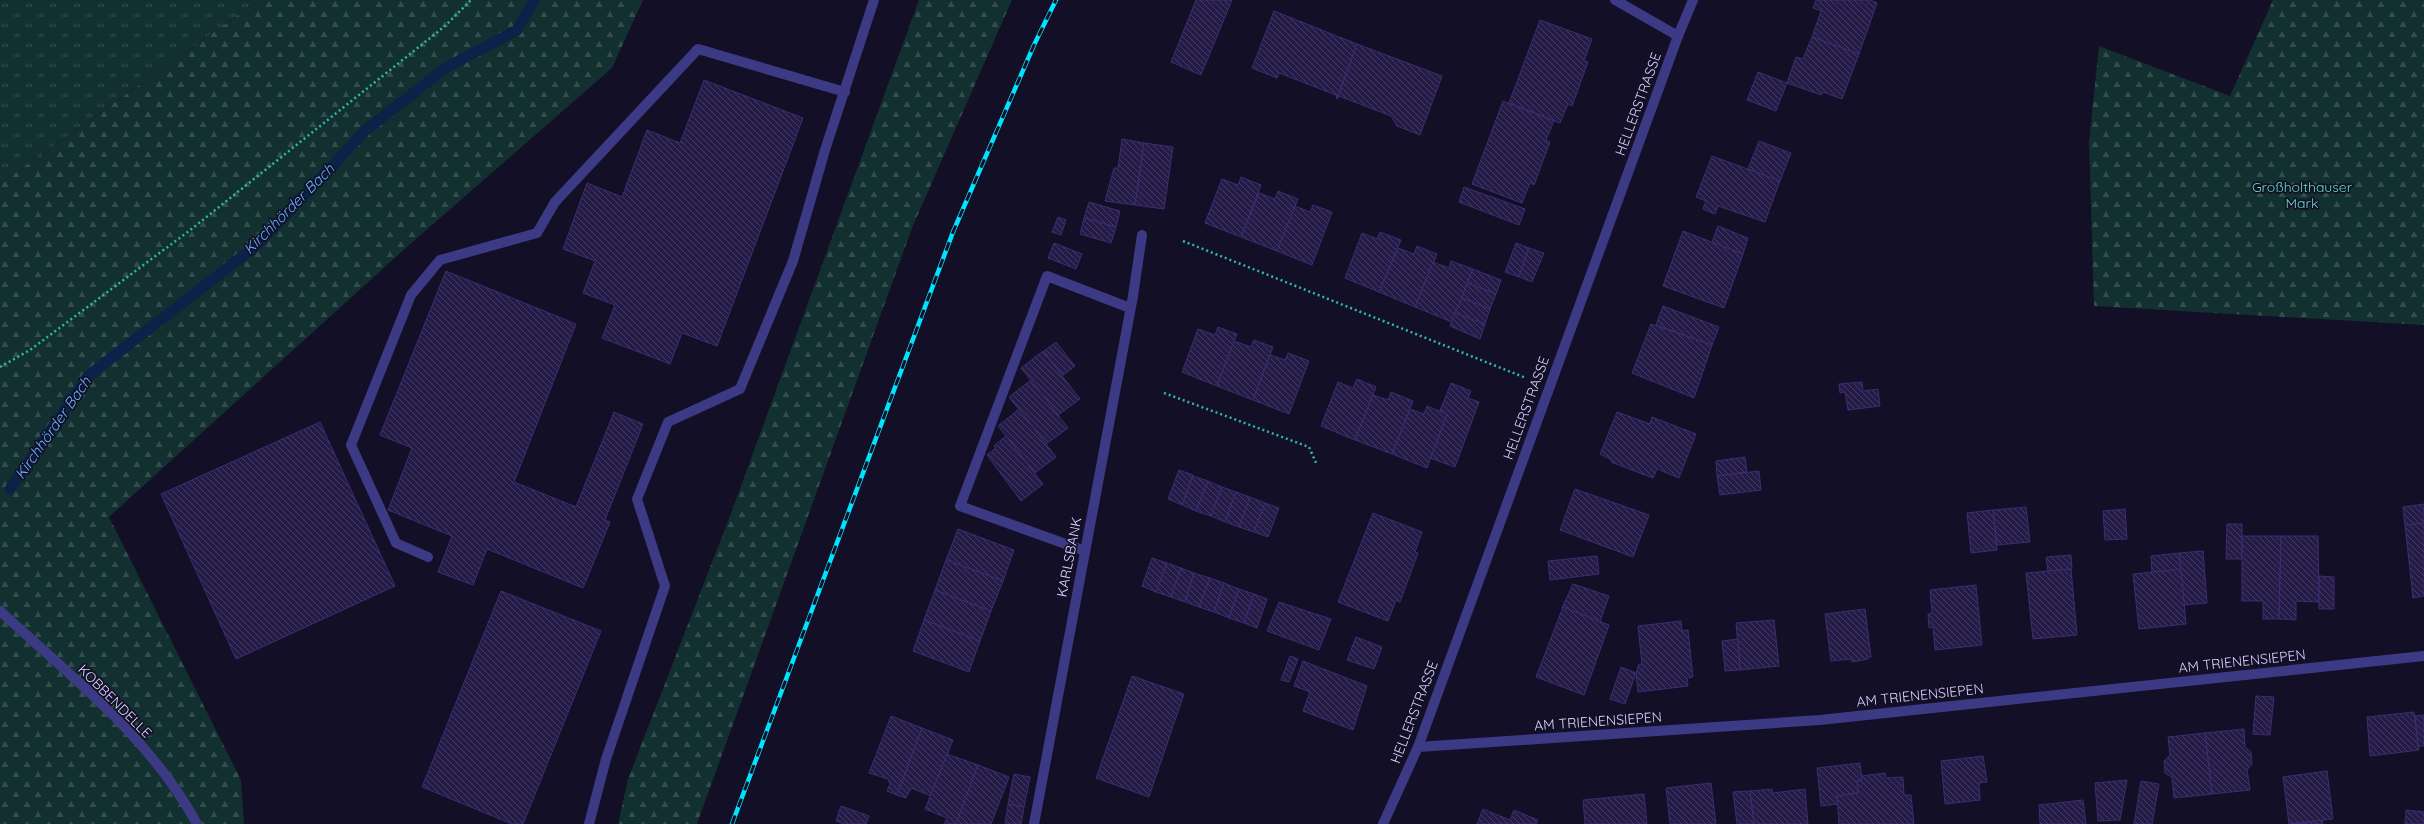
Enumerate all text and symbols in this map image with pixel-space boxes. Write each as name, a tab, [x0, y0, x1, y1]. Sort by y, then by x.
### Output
street label: HELLERSTRASSE	[1611, 50, 1665, 158]
water label: Kirchhörder Bach	[239, 159, 338, 258]
park label: Großholthauser Mark	[2252, 178, 2353, 212]
street label: HELLERSTRASSE	[1499, 354, 1553, 462]
water label: Kirchhörder Bach	[10, 372, 95, 483]
street label: KARLSBANK	[1052, 516, 1086, 598]
street label: AM TRIENENSIEPEN	[2177, 645, 2307, 677]
street label: HELLERSTRASSE	[1386, 658, 1442, 766]
street label: KOBBENDELLE	[74, 660, 156, 742]
street label: AM TRIENENSIEPEN	[1855, 679, 1985, 711]
street label: AM TRIENENSIEPEN	[1534, 708, 1662, 734]

